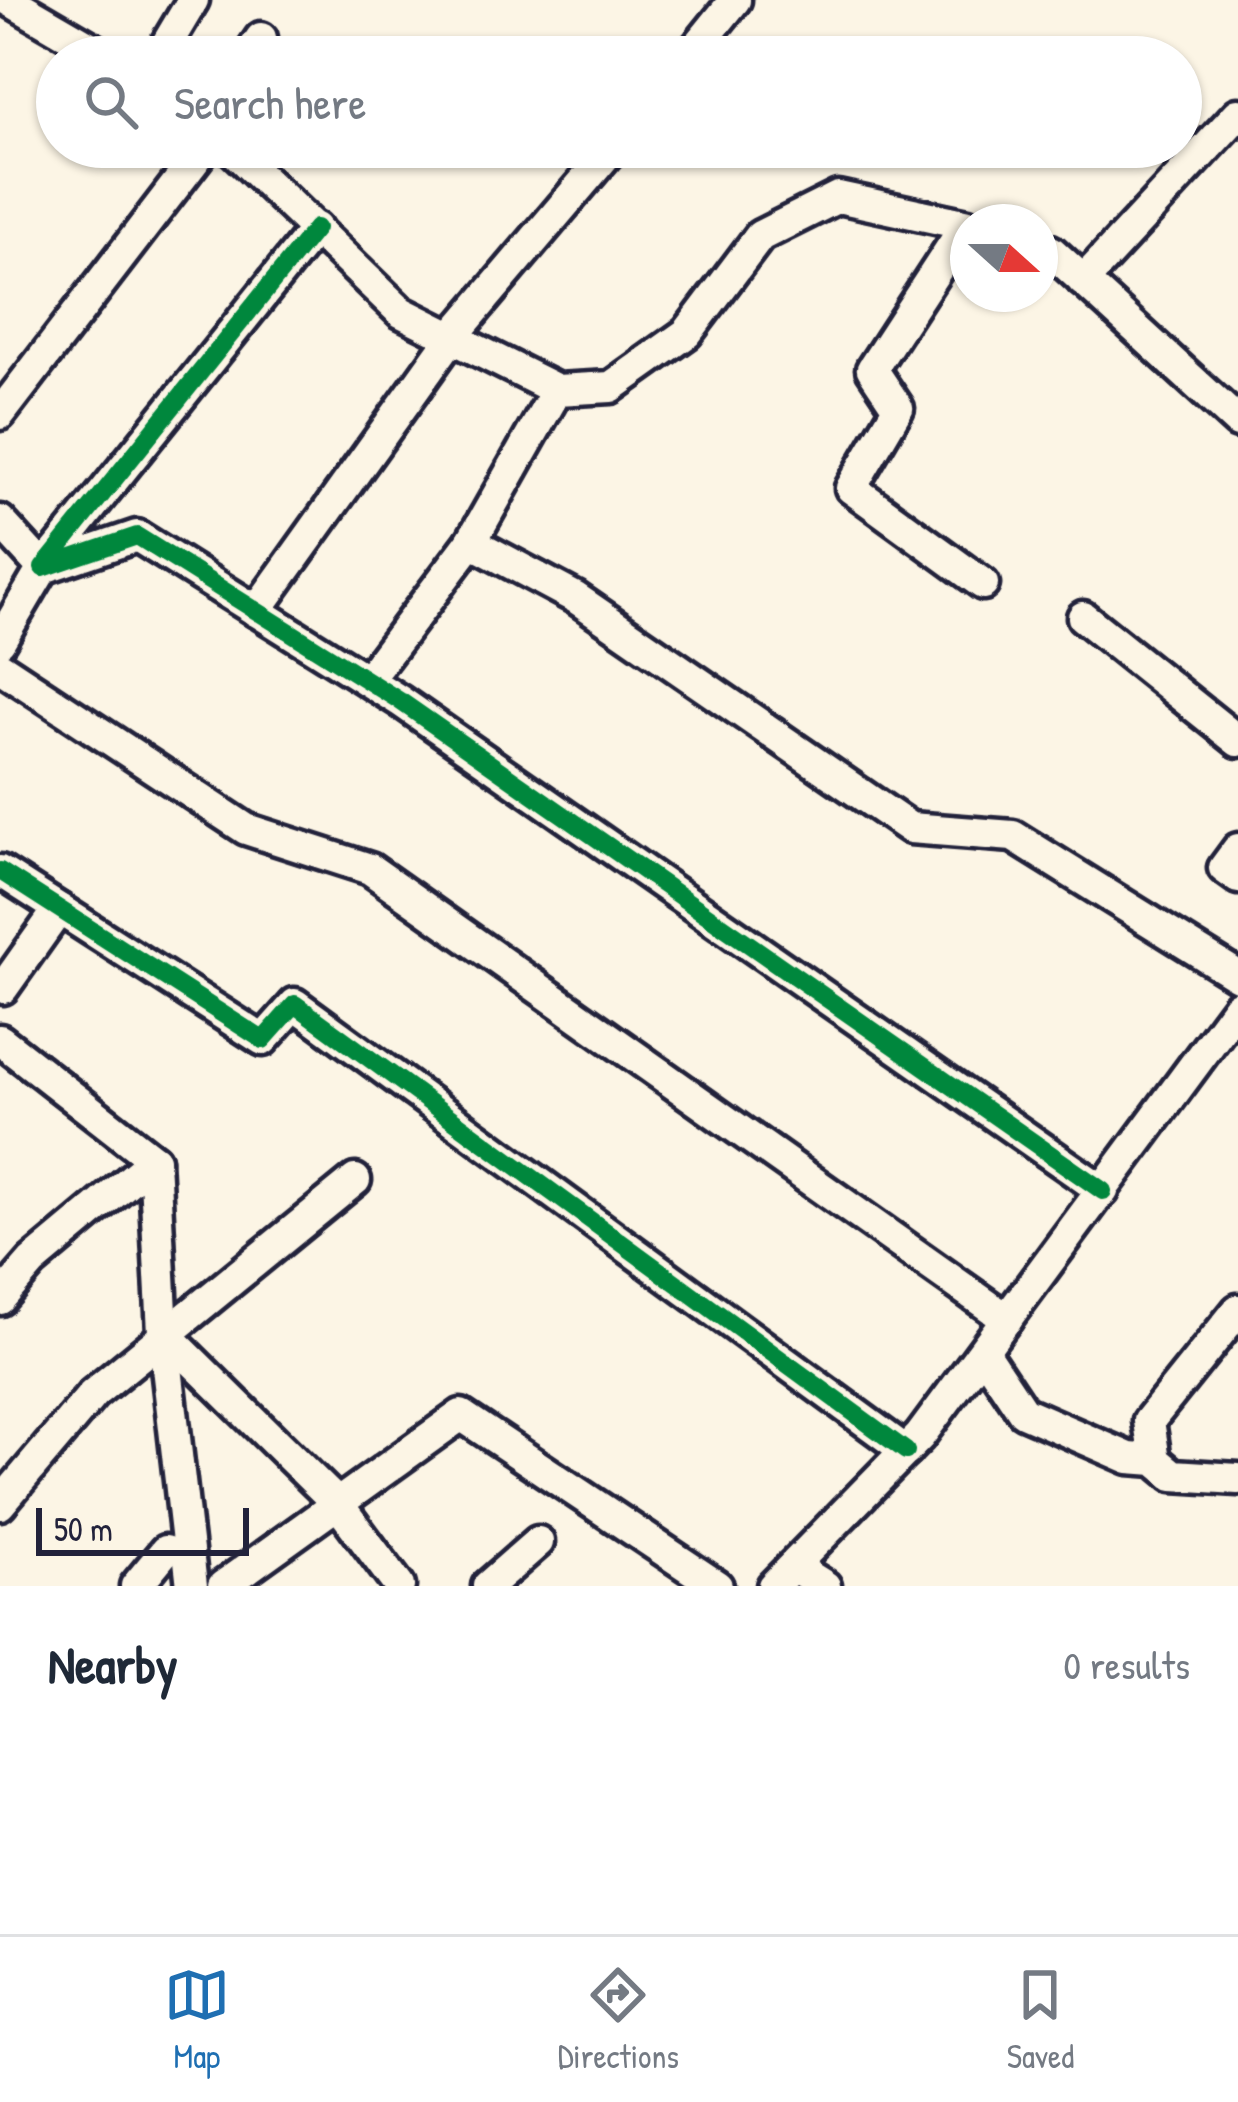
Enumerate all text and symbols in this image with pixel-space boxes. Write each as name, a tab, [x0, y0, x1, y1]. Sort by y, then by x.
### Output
search box	[36, 36, 1202, 168]
icon: search	[78, 69, 144, 135]
text: Search here	[174, 72, 366, 133]
north arrow	[950, 204, 1058, 312]
scale bar	[36, 1502, 249, 1555]
text: 50 m	[54, 1507, 113, 1551]
text: Nearby	[48, 1630, 178, 1699]
text: 0 results	[1064, 1638, 1190, 1691]
tab: Map	[164, 1962, 230, 2078]
tab: Directions	[558, 1962, 679, 2078]
tab: Saved	[1007, 1962, 1074, 2078]

